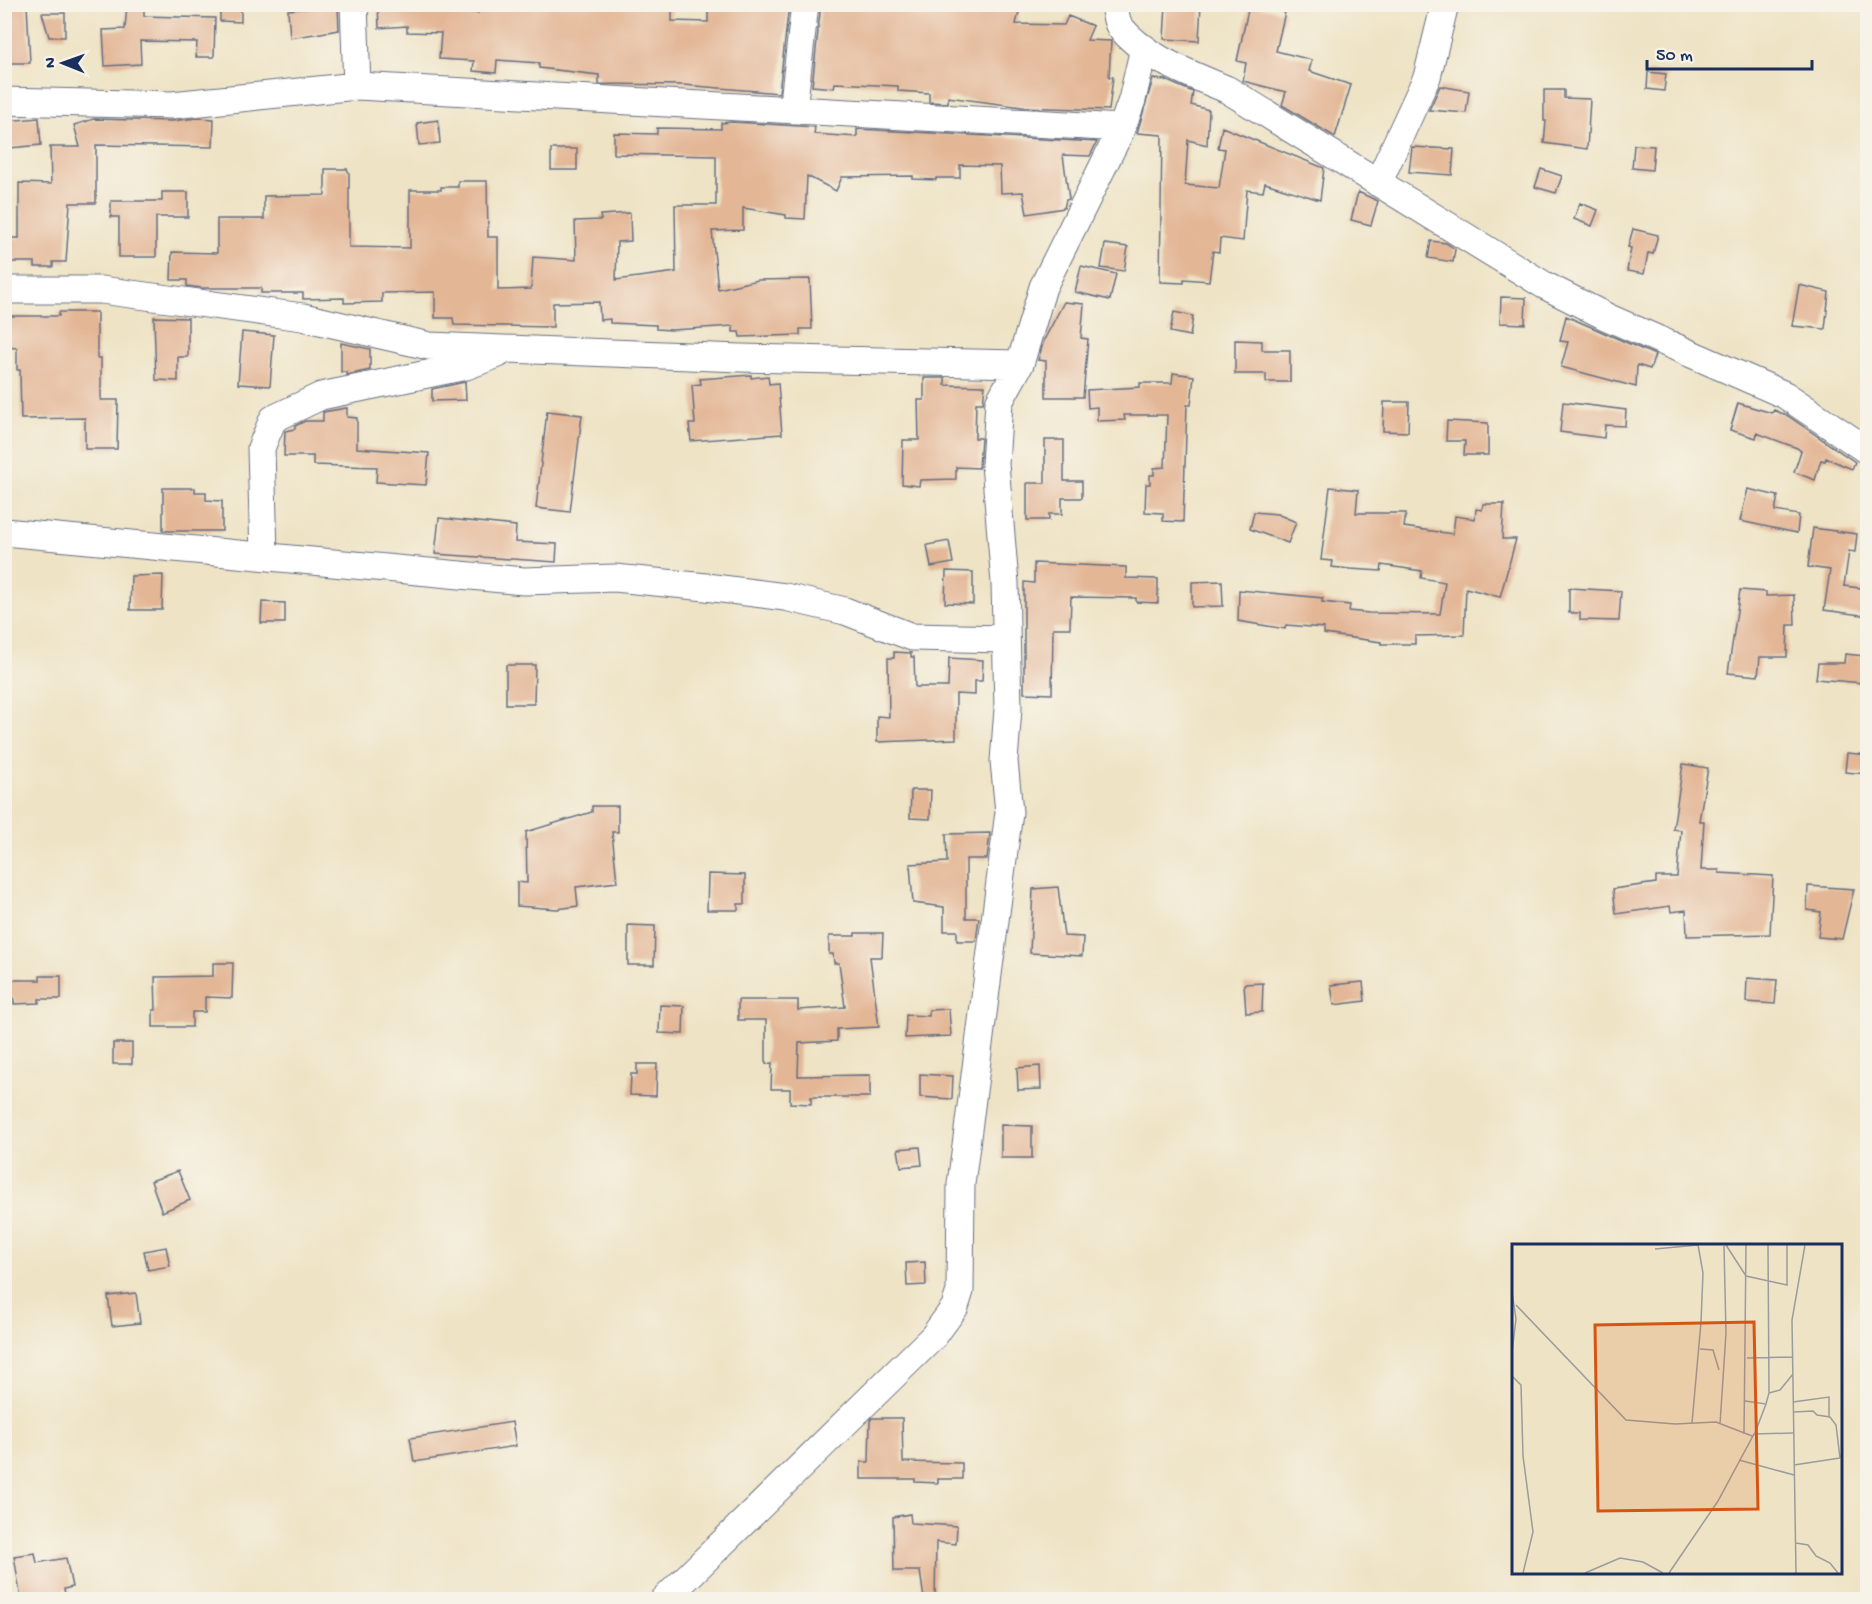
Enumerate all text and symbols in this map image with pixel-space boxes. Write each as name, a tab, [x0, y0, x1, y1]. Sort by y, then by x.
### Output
north arrow	[33, 33, 93, 93]
scale bar	[1647, 33, 1812, 71]
text: 50 m	[1656, 46, 1693, 67]
text: N	[42, 57, 61, 68]
inset map	[1512, 1244, 1842, 1574]

